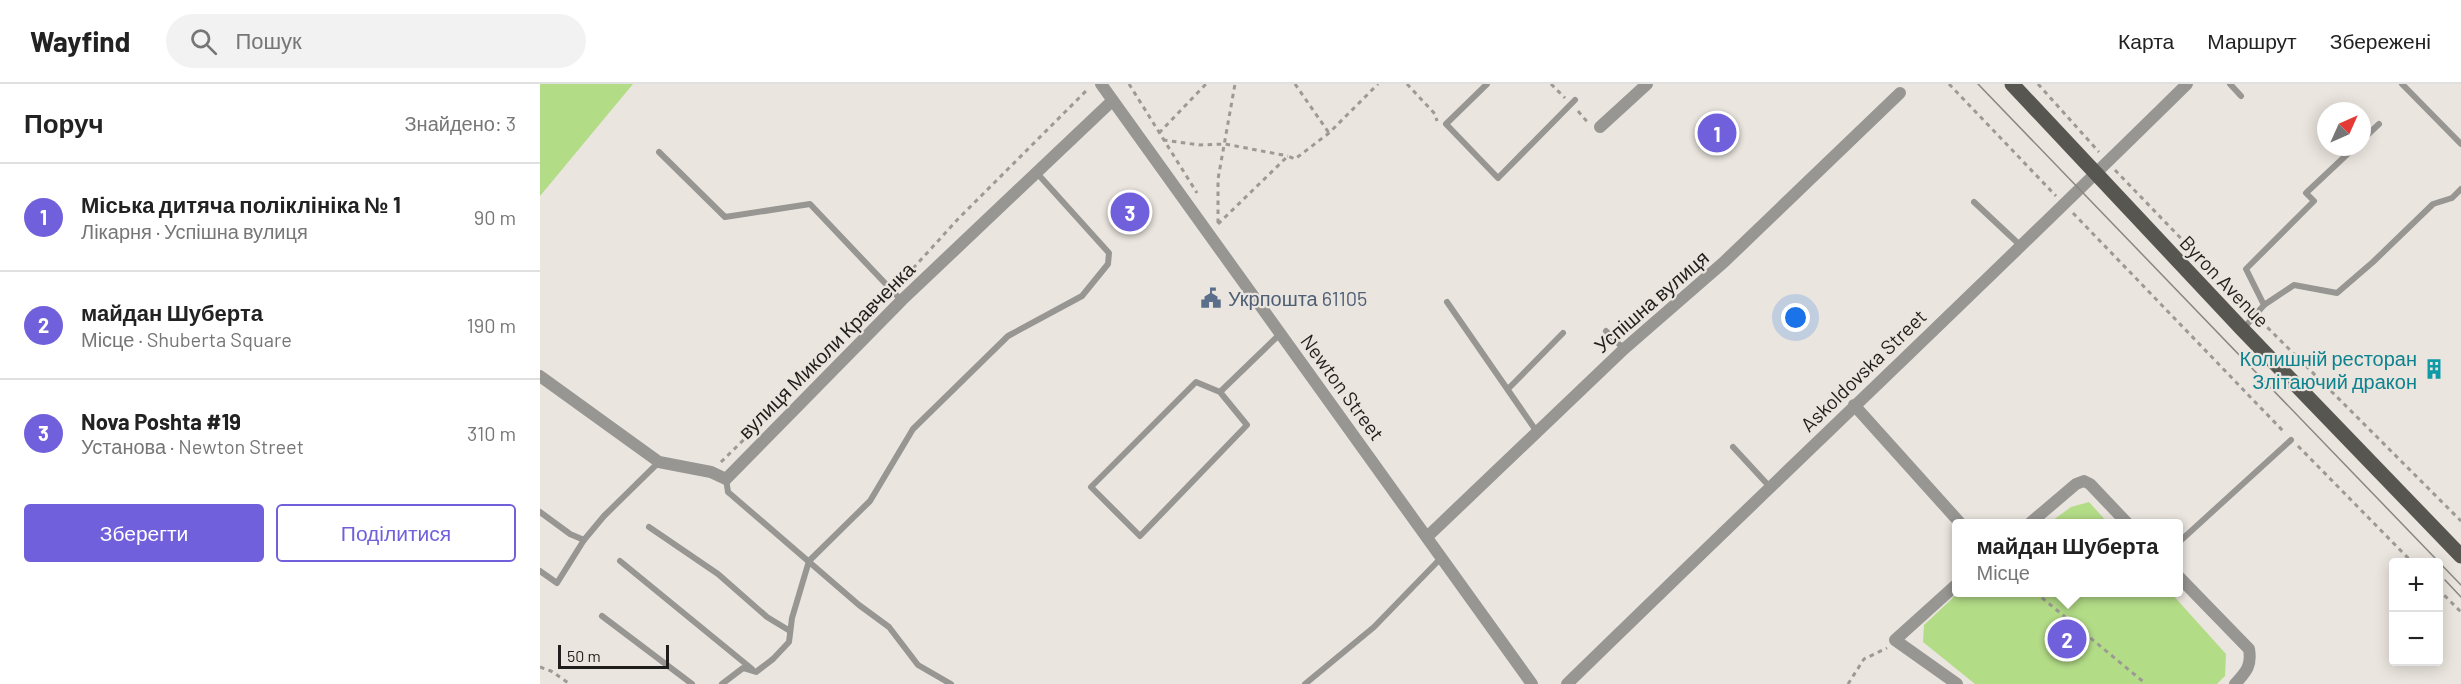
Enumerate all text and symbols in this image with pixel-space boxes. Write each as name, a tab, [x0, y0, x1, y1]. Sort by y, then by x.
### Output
search box	[166, 14, 586, 68]
text: Wayfind	[30, 24, 130, 58]
icon: search	[187, 25, 220, 58]
text: Пошук	[235, 27, 302, 53]
text: Карта	[2118, 28, 2174, 53]
text: Маршрут	[2207, 28, 2297, 53]
text: Збережені	[2330, 28, 2431, 53]
north arrow	[2317, 102, 2371, 156]
text: Поруч	[24, 107, 104, 138]
pin: 1	[1698, 110, 1736, 156]
text: Знайдено: 3	[405, 111, 516, 135]
pin: 3	[1110, 190, 1150, 234]
text: Міська дитяча поліклініка № 1	[81, 191, 401, 217]
text: 1	[40, 205, 47, 229]
text: 90 m	[474, 205, 516, 229]
text: Лікарня · Успішна вулиця	[81, 219, 308, 243]
street label: Byron Avenue	[2175, 230, 2275, 332]
street label: Успішна вулиця	[1589, 245, 1713, 357]
street label: вулиця Миколи Кравченка	[733, 256, 920, 443]
public building icon: Укрпошта 61105	[1199, 286, 1223, 310]
place label: Укрпошта 61105	[1228, 286, 1367, 310]
text: майдан Шуберта	[81, 299, 263, 325]
your location	[1781, 303, 1810, 332]
street label: Askoldovska Street	[1795, 304, 1931, 436]
text: 2	[38, 313, 49, 337]
text: 190 m	[467, 313, 516, 337]
text: Місце · Shuberta Square	[81, 327, 292, 351]
street label: Newton Street	[1296, 329, 1390, 445]
place label: Колишній ресторан Злітаючий дракон	[2240, 346, 2417, 393]
building icon: Колишній ресторан Злітаючий дракон	[2422, 357, 2446, 381]
text: Nova Poshta #19	[81, 408, 241, 434]
text: 3	[38, 421, 49, 445]
text: 310 m	[467, 421, 516, 445]
text: Установа · Newton Street	[81, 434, 304, 458]
button: Зберегти	[24, 504, 264, 562]
button: Поділитися	[276, 504, 516, 562]
popup	[1952, 519, 2183, 597]
text: майдан Шуберта	[1977, 532, 2158, 558]
map controls	[2389, 558, 2443, 666]
button: +	[2389, 558, 2443, 612]
text: Місце	[1977, 560, 2030, 584]
button: −	[2389, 612, 2443, 666]
pin: 2	[2048, 616, 2086, 662]
scale bar	[558, 642, 669, 670]
text: 50 m	[567, 646, 601, 665]

